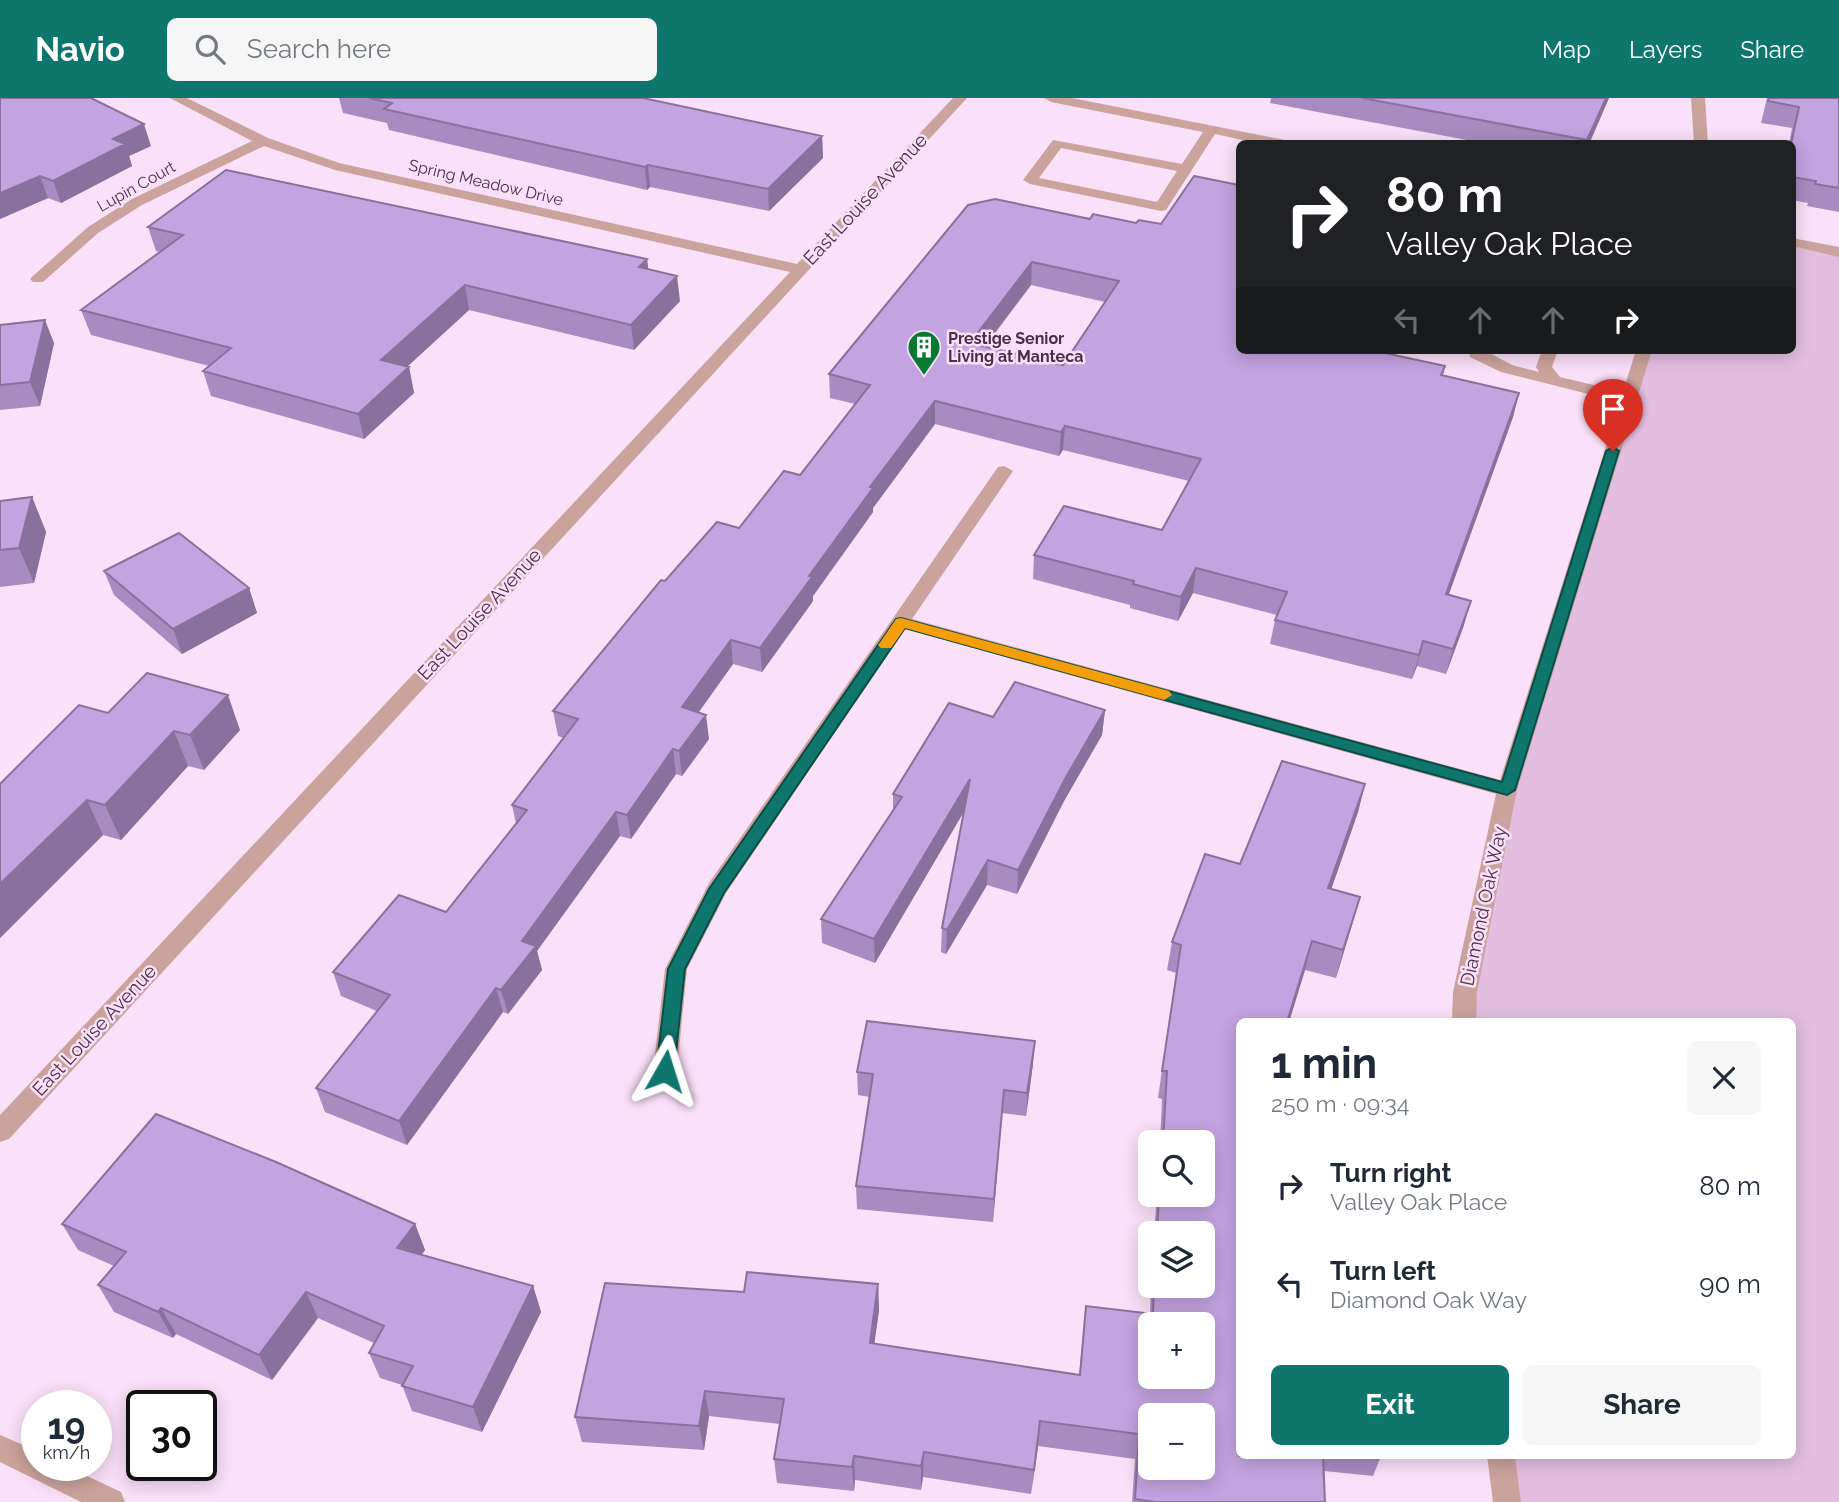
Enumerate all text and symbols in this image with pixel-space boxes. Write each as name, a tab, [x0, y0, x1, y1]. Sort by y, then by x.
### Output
search box	[167, 18, 657, 81]
text: Navio	[35, 30, 125, 69]
icon: search	[191, 30, 229, 68]
text: Search here	[247, 34, 391, 64]
text: Map	[1542, 35, 1591, 64]
text: Layers	[1629, 35, 1702, 64]
text: Share	[1740, 35, 1804, 64]
street label: East Louise Avenue	[799, 129, 931, 269]
street label: Spring Meadow Drive	[407, 155, 565, 210]
street label: Lupin Court	[94, 157, 179, 216]
text: 80 m	[1386, 166, 1503, 223]
icon: right	[1271, 168, 1362, 259]
text: Valley Oak Place	[1386, 225, 1633, 262]
icon: left	[1388, 301, 1426, 339]
icon: ahead	[1461, 301, 1499, 339]
icon: ahead	[1534, 301, 1572, 339]
icon: right	[1607, 301, 1645, 339]
building icon: Prestige Senior Living at Manteca	[905, 328, 943, 377]
place label: Prestige Senior Living at Manteca	[948, 329, 1083, 366]
pin	[1583, 379, 1643, 451]
icon: arrive	[1594, 390, 1632, 428]
street label: East Louise Avenue	[413, 544, 545, 684]
street label: Diamond Oak Way	[1455, 824, 1511, 988]
street label: East Louise Avenue	[28, 960, 160, 1100]
position arrow	[628, 1034, 702, 1108]
text: 1 min	[1271, 1039, 1377, 1088]
button: close	[1687, 1041, 1761, 1115]
text: 250 m · 09:34	[1271, 1090, 1409, 1117]
map controls	[1138, 1130, 1215, 1480]
button: search	[1138, 1130, 1215, 1207]
text: Turn right	[1330, 1158, 1451, 1188]
icon: right	[1271, 1167, 1309, 1205]
text: 80 m	[1699, 1171, 1761, 1201]
text: Valley Oak Place	[1330, 1188, 1507, 1215]
button: layers	[1138, 1221, 1215, 1298]
text: Turn left	[1330, 1256, 1436, 1286]
icon: left	[1271, 1265, 1309, 1303]
text: 90 m	[1699, 1269, 1761, 1299]
text: Diamond Oak Way	[1330, 1286, 1527, 1313]
button: +	[1138, 1312, 1215, 1389]
button: Exit	[1271, 1365, 1509, 1445]
button: Share	[1523, 1365, 1761, 1445]
speed limit sign: 30	[126, 1390, 217, 1481]
button: −	[1138, 1403, 1215, 1480]
text: 19	[48, 1406, 85, 1447]
text: km/h	[43, 1442, 90, 1463]

